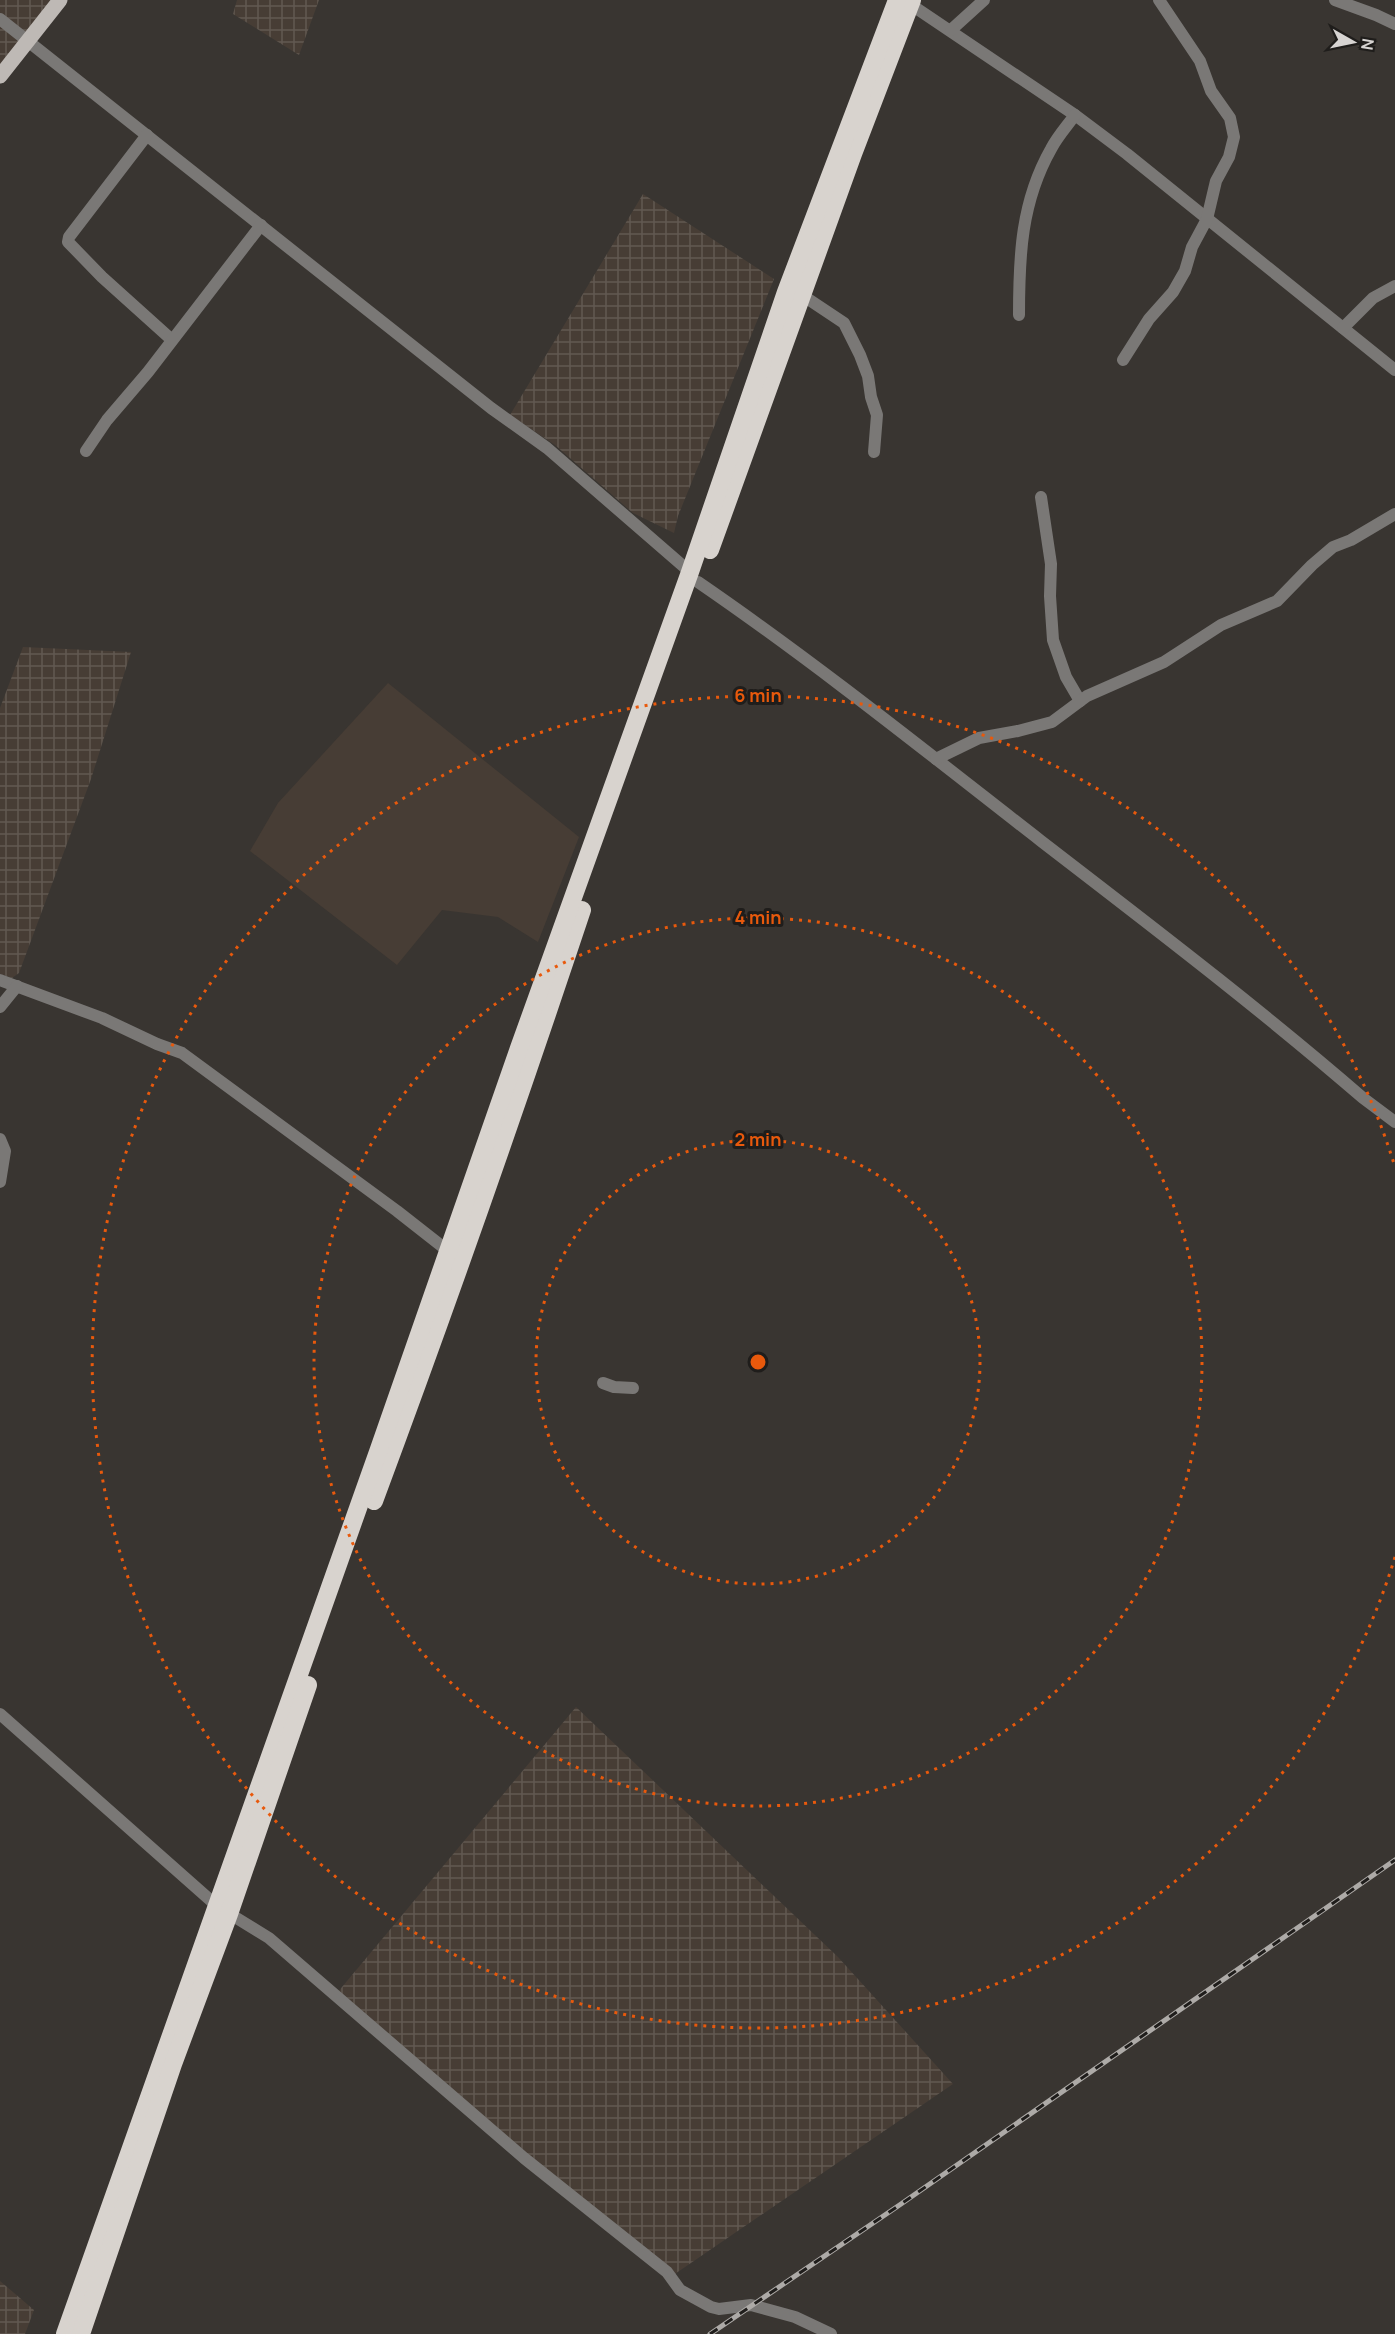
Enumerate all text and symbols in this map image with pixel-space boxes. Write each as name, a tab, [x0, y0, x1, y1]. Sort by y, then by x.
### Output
north arrow	[1323, 12, 1383, 72]
text: N	[1356, 37, 1380, 52]
text: 6 min	[734, 683, 782, 707]
text: 4 min	[734, 905, 782, 929]
text: 2 min	[735, 1127, 781, 1151]
centre of rings	[748, 1352, 768, 1372]

